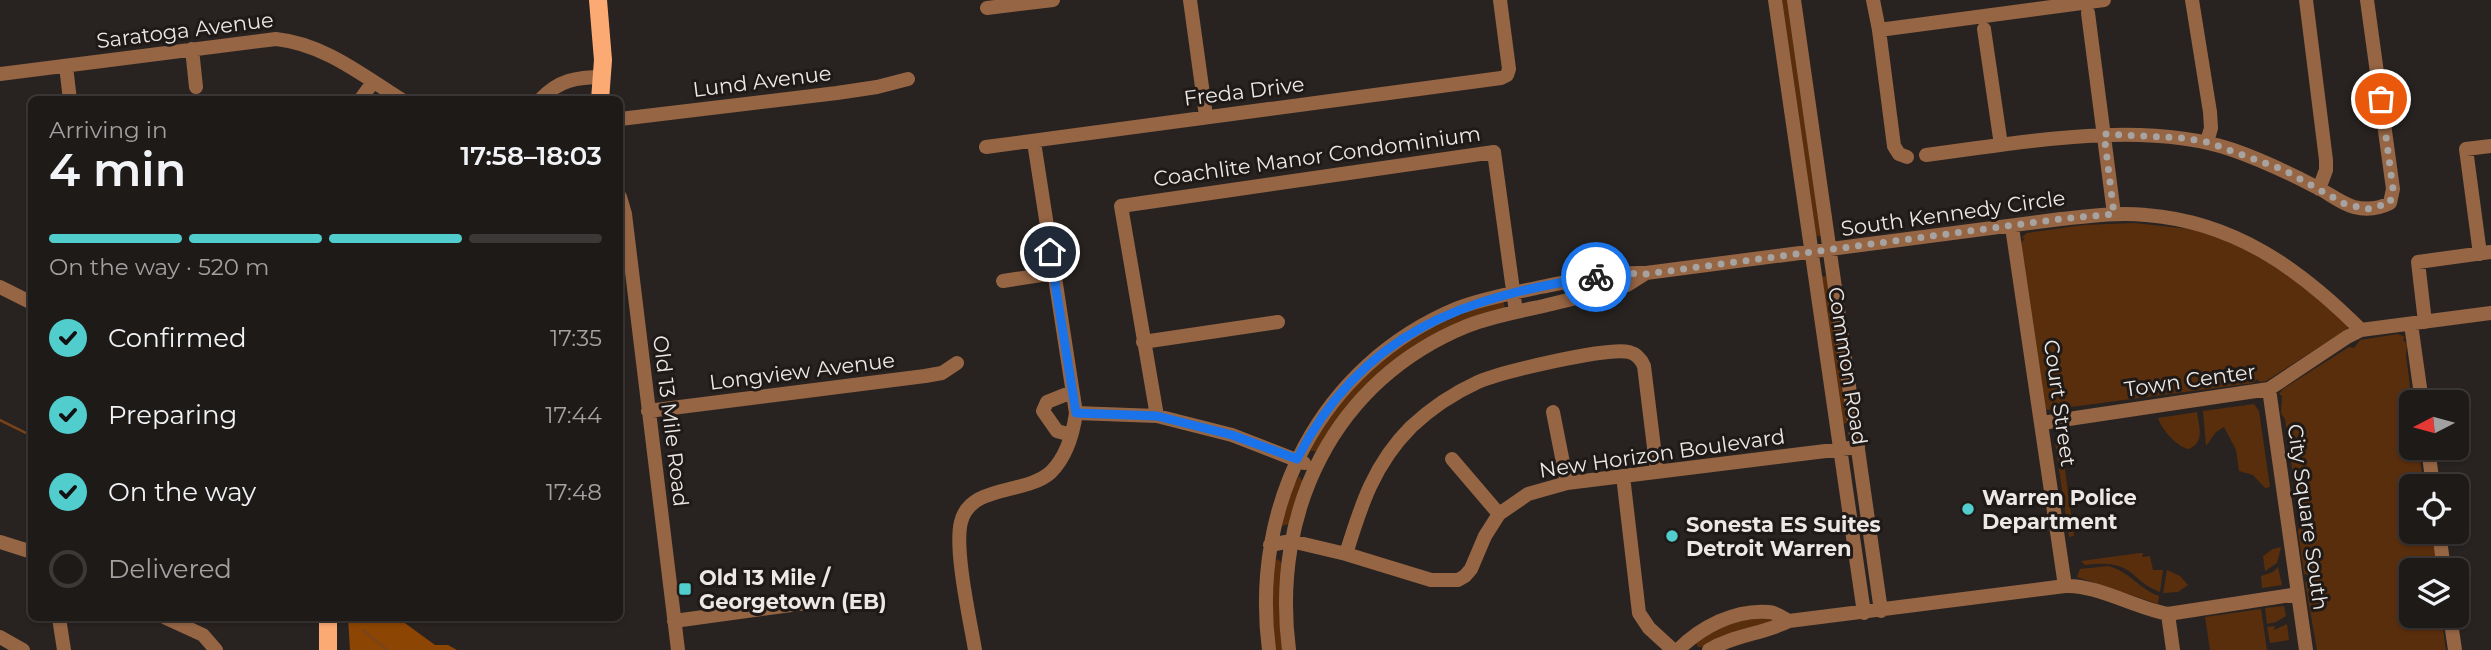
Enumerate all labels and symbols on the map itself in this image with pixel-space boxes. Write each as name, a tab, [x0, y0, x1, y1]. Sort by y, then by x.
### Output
street label: Saratoga Avenue	[95, 7, 275, 53]
street label: Lund Avenue	[691, 60, 833, 102]
pin	[2351, 69, 2411, 129]
street label: Freda Drive	[1182, 71, 1306, 111]
street label: Coachlite Manor Condominium	[1152, 121, 1482, 191]
street label: South Kennedy Circle	[1839, 185, 2067, 241]
pin	[1020, 222, 1080, 282]
courier	[1561, 242, 1631, 312]
street label: Common Road	[1823, 285, 1873, 447]
street label: Old 13 Mile Road	[648, 334, 694, 508]
street label: Court Street	[2039, 338, 2081, 468]
street label: Longview Avenue	[708, 347, 896, 395]
street label: Town Center	[2123, 358, 2257, 402]
north arrow	[2399, 390, 2469, 460]
street label: City Square South	[2283, 422, 2333, 612]
street label: New Horizon Boulevard	[1537, 423, 1787, 483]
place label: Warren Police Department	[1982, 485, 2137, 534]
marker: Warren Police Department	[1960, 501, 1976, 517]
place label: Sonesta ES Suites Detroit Warren	[1686, 512, 1881, 561]
marker: Sonesta ES Suites Detroit Warren	[1664, 528, 1680, 544]
place label: Old 13 Mile / Georgetown (EB)	[699, 565, 887, 614]
marker: Old 13 Mile / Georgetown (EB)	[677, 581, 693, 597]

